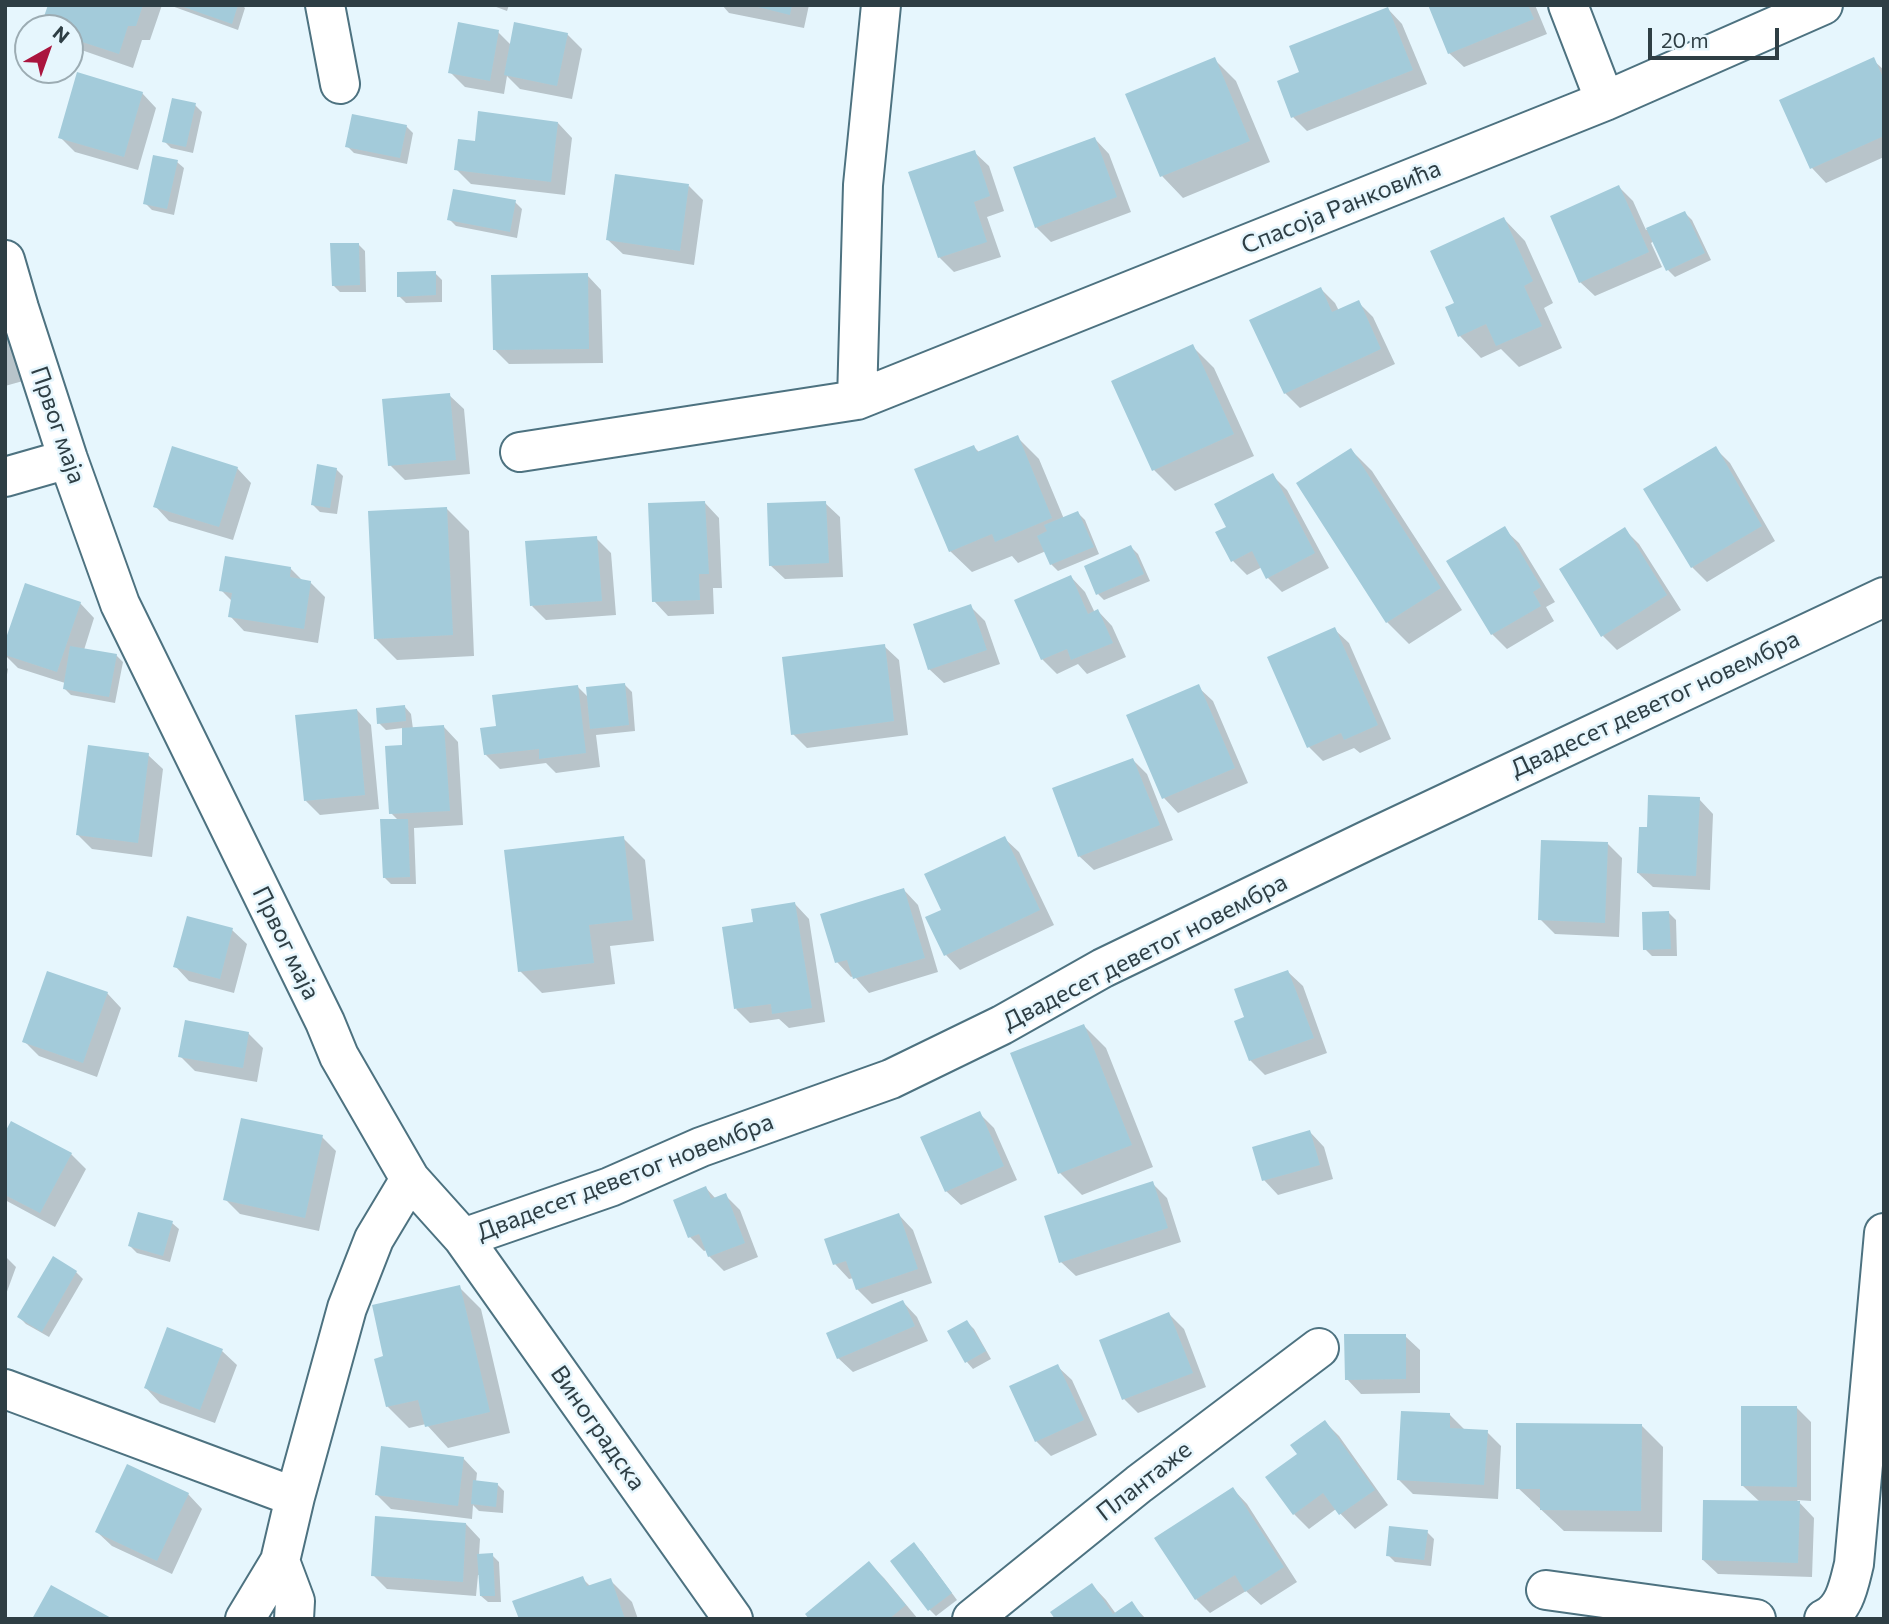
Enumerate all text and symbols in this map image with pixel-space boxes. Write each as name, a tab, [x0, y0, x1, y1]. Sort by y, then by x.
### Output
north arrow	[14, 14, 84, 84]
scale bar	[1651, 14, 1782, 58]
text: N	[49, 21, 74, 47]
text: 20 m	[1661, 27, 1709, 52]
street label: Спасоја Ранковића	[1237, 154, 1445, 260]
street label: Првог маја	[24, 363, 92, 487]
street label: Двадесет деветог новембра	[1506, 624, 1804, 784]
street label: Двадесет деветог новембра	[998, 868, 1292, 1036]
street label: Првог маја	[246, 882, 326, 1004]
street label: Двадесет деветог новембра	[473, 1107, 777, 1247]
street label: Виноградска	[544, 1360, 652, 1496]
street label: Плантаже	[1091, 1435, 1197, 1527]

